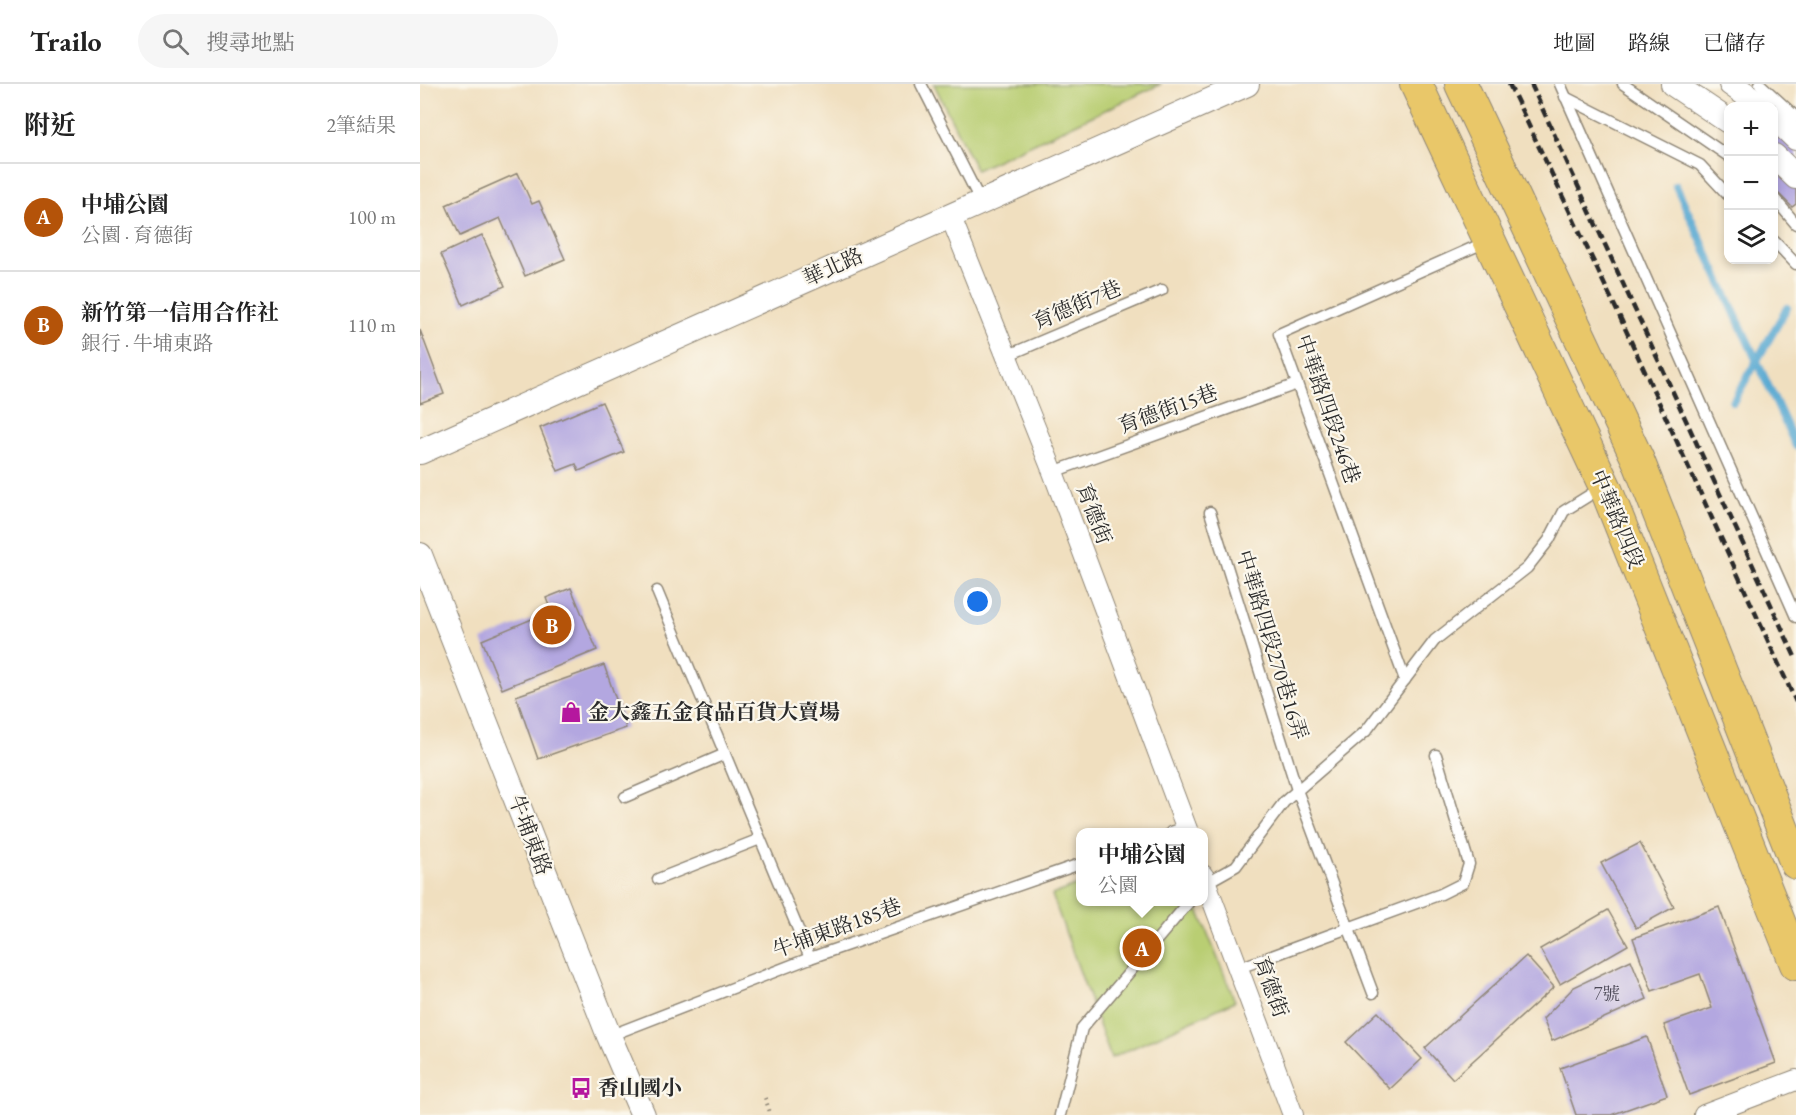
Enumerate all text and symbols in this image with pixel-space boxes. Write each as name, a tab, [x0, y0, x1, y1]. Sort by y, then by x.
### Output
search box	[138, 14, 558, 68]
text: Trailo	[30, 23, 102, 59]
icon: search	[159, 25, 192, 58]
text: 搜尋地點	[207, 28, 295, 57]
text: 地圖	[1553, 29, 1595, 56]
text: 路線	[1628, 29, 1670, 56]
text: 已儲存	[1703, 29, 1766, 56]
map controls	[1724, 102, 1778, 264]
button: +	[1724, 102, 1778, 156]
text: 附近	[24, 108, 76, 142]
text: 2筆結果	[326, 112, 396, 138]
button: −	[1724, 156, 1778, 210]
text: 中埔公園	[81, 190, 169, 219]
text: A	[36, 204, 51, 230]
text: 100 m	[348, 204, 396, 230]
button: layers	[1724, 210, 1778, 264]
text: 公園 · 育德街	[81, 222, 193, 248]
street label: 華北路	[799, 241, 867, 292]
street label: 育德街7巷	[1028, 274, 1125, 335]
text: 新竹第一信用合作社	[81, 298, 279, 327]
text: B	[37, 312, 50, 338]
text: 110 m	[348, 312, 396, 338]
text: 銀行 · 牛埔東路	[81, 330, 213, 356]
street label: 中華路四段246巷	[1290, 331, 1367, 487]
street label: 育德街15巷	[1114, 378, 1221, 439]
street label: 中華路四段	[1585, 465, 1650, 572]
street label: 育德街	[1071, 480, 1118, 548]
street label: 中華路四段270巷16弄	[1231, 547, 1314, 743]
your location	[963, 587, 992, 616]
pin: B	[532, 602, 572, 648]
place label: 金大鑫五金食品百貨大賣場	[588, 698, 840, 725]
shop icon: 金大鑫五金食品百貨大賣場	[559, 700, 583, 724]
street label: 牛埔東路	[503, 791, 558, 879]
popup	[1076, 828, 1208, 906]
text: 中埔公園	[1098, 840, 1186, 869]
text: 公園	[1098, 872, 1138, 898]
street label: 牛埔東路185巷	[769, 892, 905, 963]
pin: A	[1122, 926, 1162, 970]
street label: 育德街	[1248, 953, 1295, 1021]
house number: 7號	[1594, 982, 1620, 1005]
place label: 香山國小	[598, 1074, 682, 1101]
bus stop icon: 香山國小	[569, 1076, 593, 1100]

